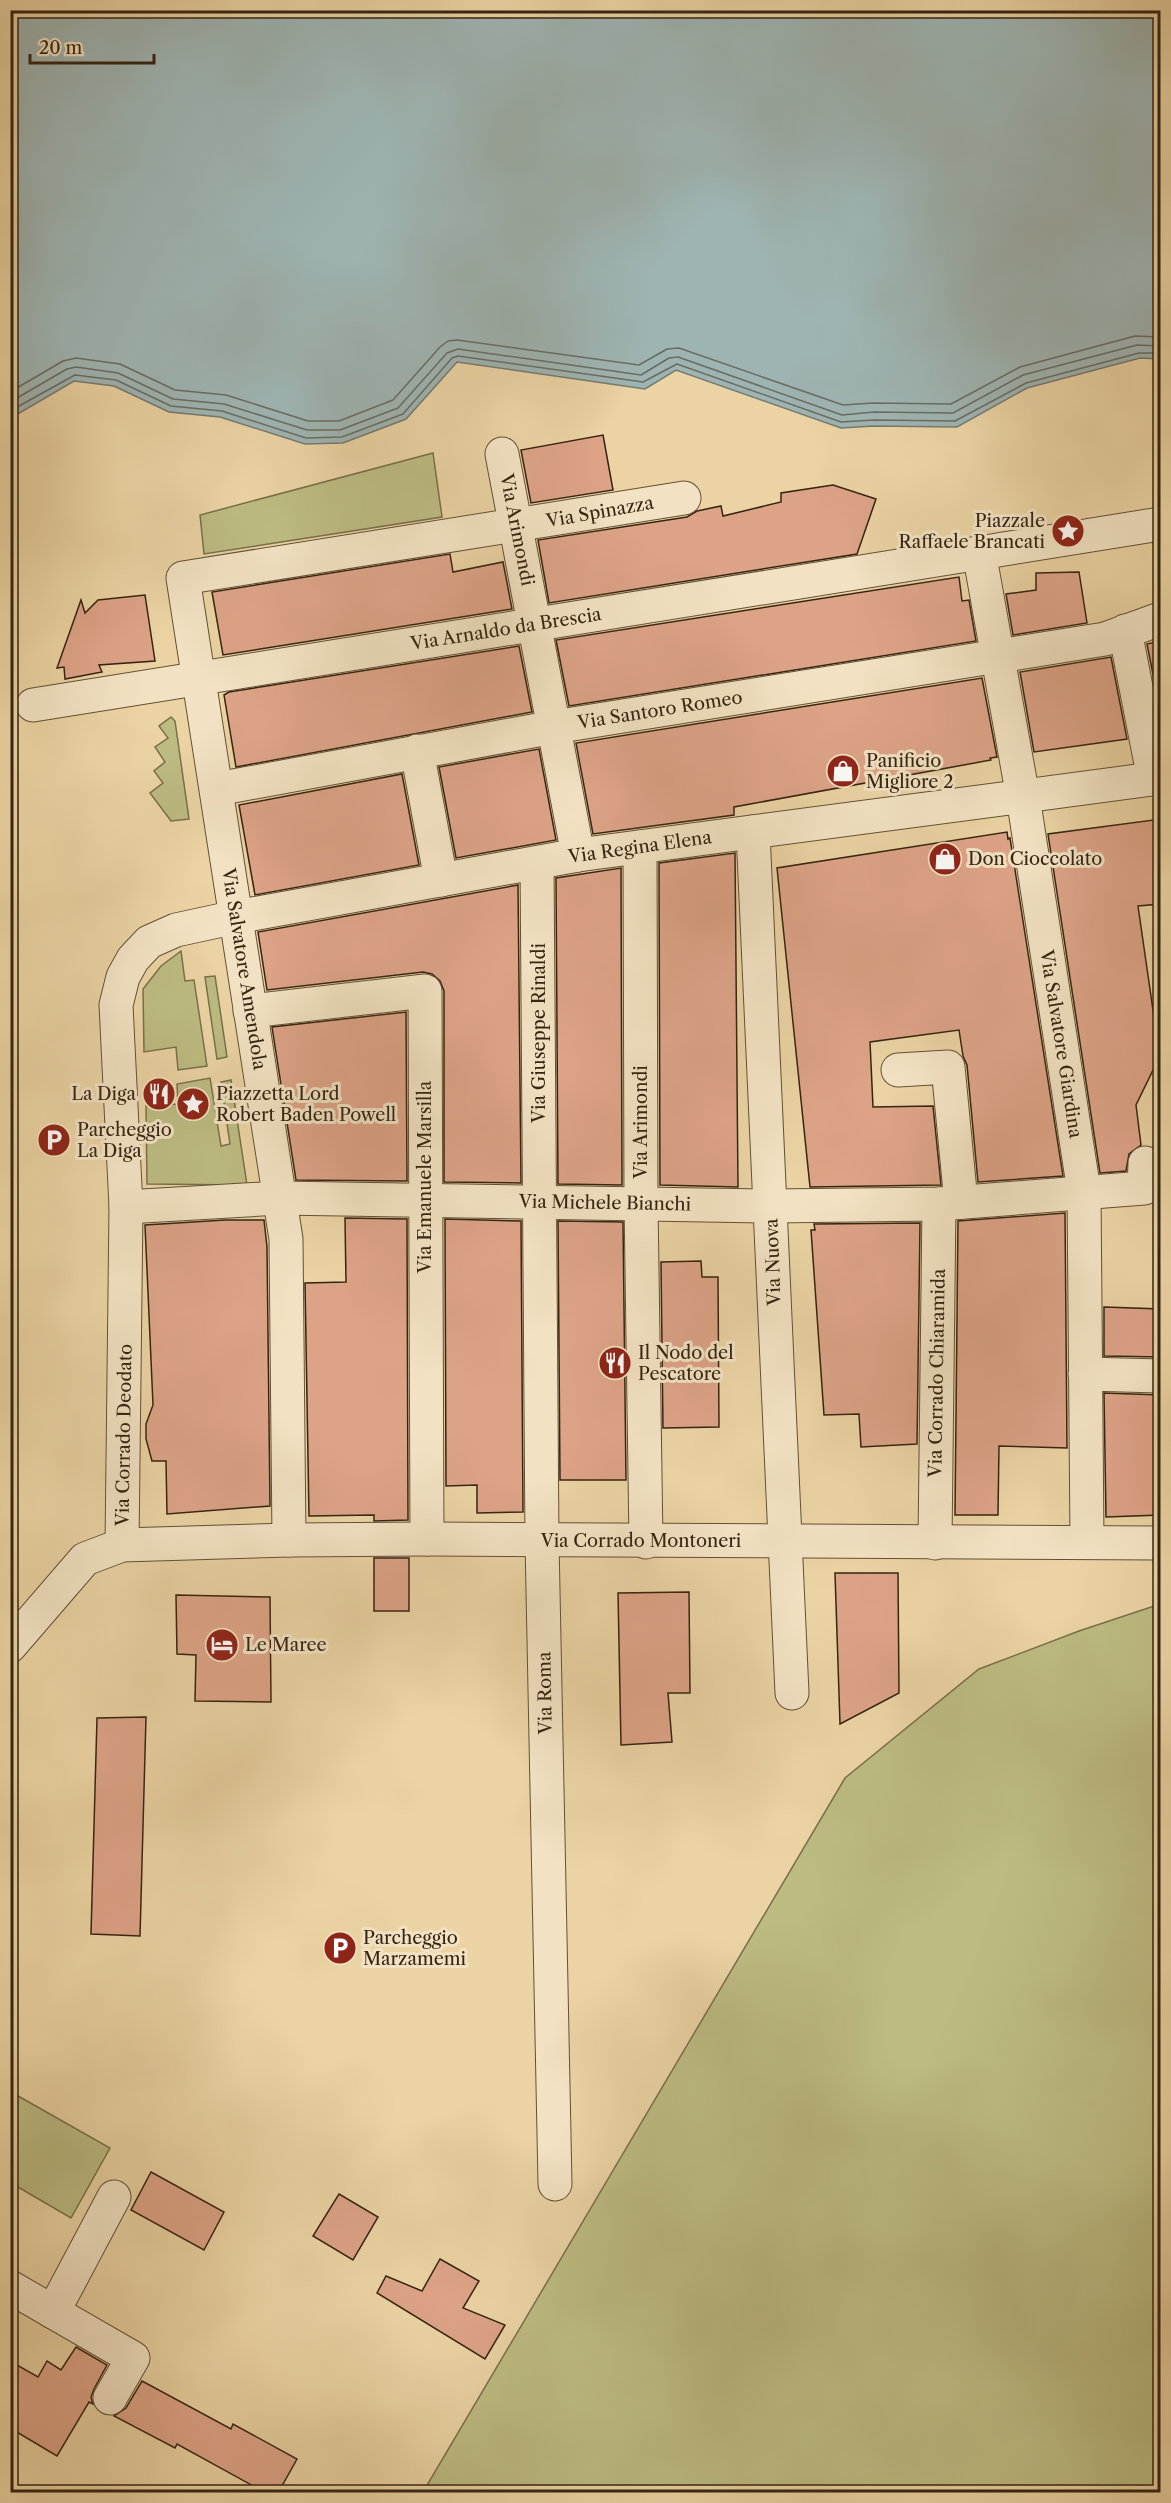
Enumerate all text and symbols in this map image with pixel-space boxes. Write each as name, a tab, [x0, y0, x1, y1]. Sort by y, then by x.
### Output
scale bar	[30, 27, 154, 65]
text: 20 m	[39, 37, 83, 59]
street label: Via Arimondi	[495, 471, 539, 588]
street label: Via Spinazza	[544, 492, 656, 532]
place label: Piazzale Raffaele Brancati	[899, 510, 1046, 553]
place icon: Piazzale Raffaele Brancati	[1050, 513, 1086, 549]
street label: Via Arnaldo da Brescia	[408, 603, 603, 655]
street label: Via Santoro Romeo	[575, 686, 744, 734]
place label: Panificio Migliore 2	[866, 750, 954, 793]
shop icon: Panificio Migliore 2	[825, 753, 861, 789]
street label: Via Regina Elena	[566, 826, 714, 868]
shop icon: Don Cioccolato	[927, 841, 963, 877]
place label: Don Cioccolato	[968, 848, 1102, 870]
street label: Via Salvatore Amendola	[217, 866, 271, 1072]
street label: Via Giuseppe Rinaldi	[528, 943, 550, 1124]
street label: Via Salvatore Giardina	[1035, 947, 1087, 1140]
street label: Via Arimondi	[630, 1065, 652, 1180]
restaurant icon: La Diga	[141, 1076, 177, 1112]
street label: Via Emanuele Marsilla	[414, 1080, 436, 1274]
place label: La Diga	[71, 1083, 136, 1105]
place label: Piazzetta Lord Robert Baden Powell	[216, 1083, 396, 1126]
place icon: Piazzetta Lord Robert Baden Powell	[175, 1086, 211, 1122]
place label: Parcheggio La Diga	[77, 1119, 172, 1162]
parking icon: Parcheggio La Diga	[36, 1122, 72, 1158]
street label: Via Michele Bianchi	[518, 1190, 692, 1216]
street label: Via Nuova	[760, 1217, 786, 1307]
street label: Via Corrado Chiaramida	[924, 1268, 950, 1478]
place label: Il Nodo del Pescatore	[638, 1342, 734, 1385]
street label: Via Corrado Deodato	[111, 1344, 137, 1527]
restaurant icon: Il Nodo del Pescatore	[597, 1345, 633, 1381]
street label: Via Corrado Montoneri	[540, 1530, 742, 1552]
hotel icon: Le Maree	[204, 1627, 240, 1663]
place label: Le Maree	[245, 1634, 327, 1656]
street label: Via Roma	[533, 1651, 557, 1736]
place label: Parcheggio Marzamemi	[363, 1927, 466, 1970]
parking icon: Parcheggio Marzamemi	[322, 1930, 358, 1966]

